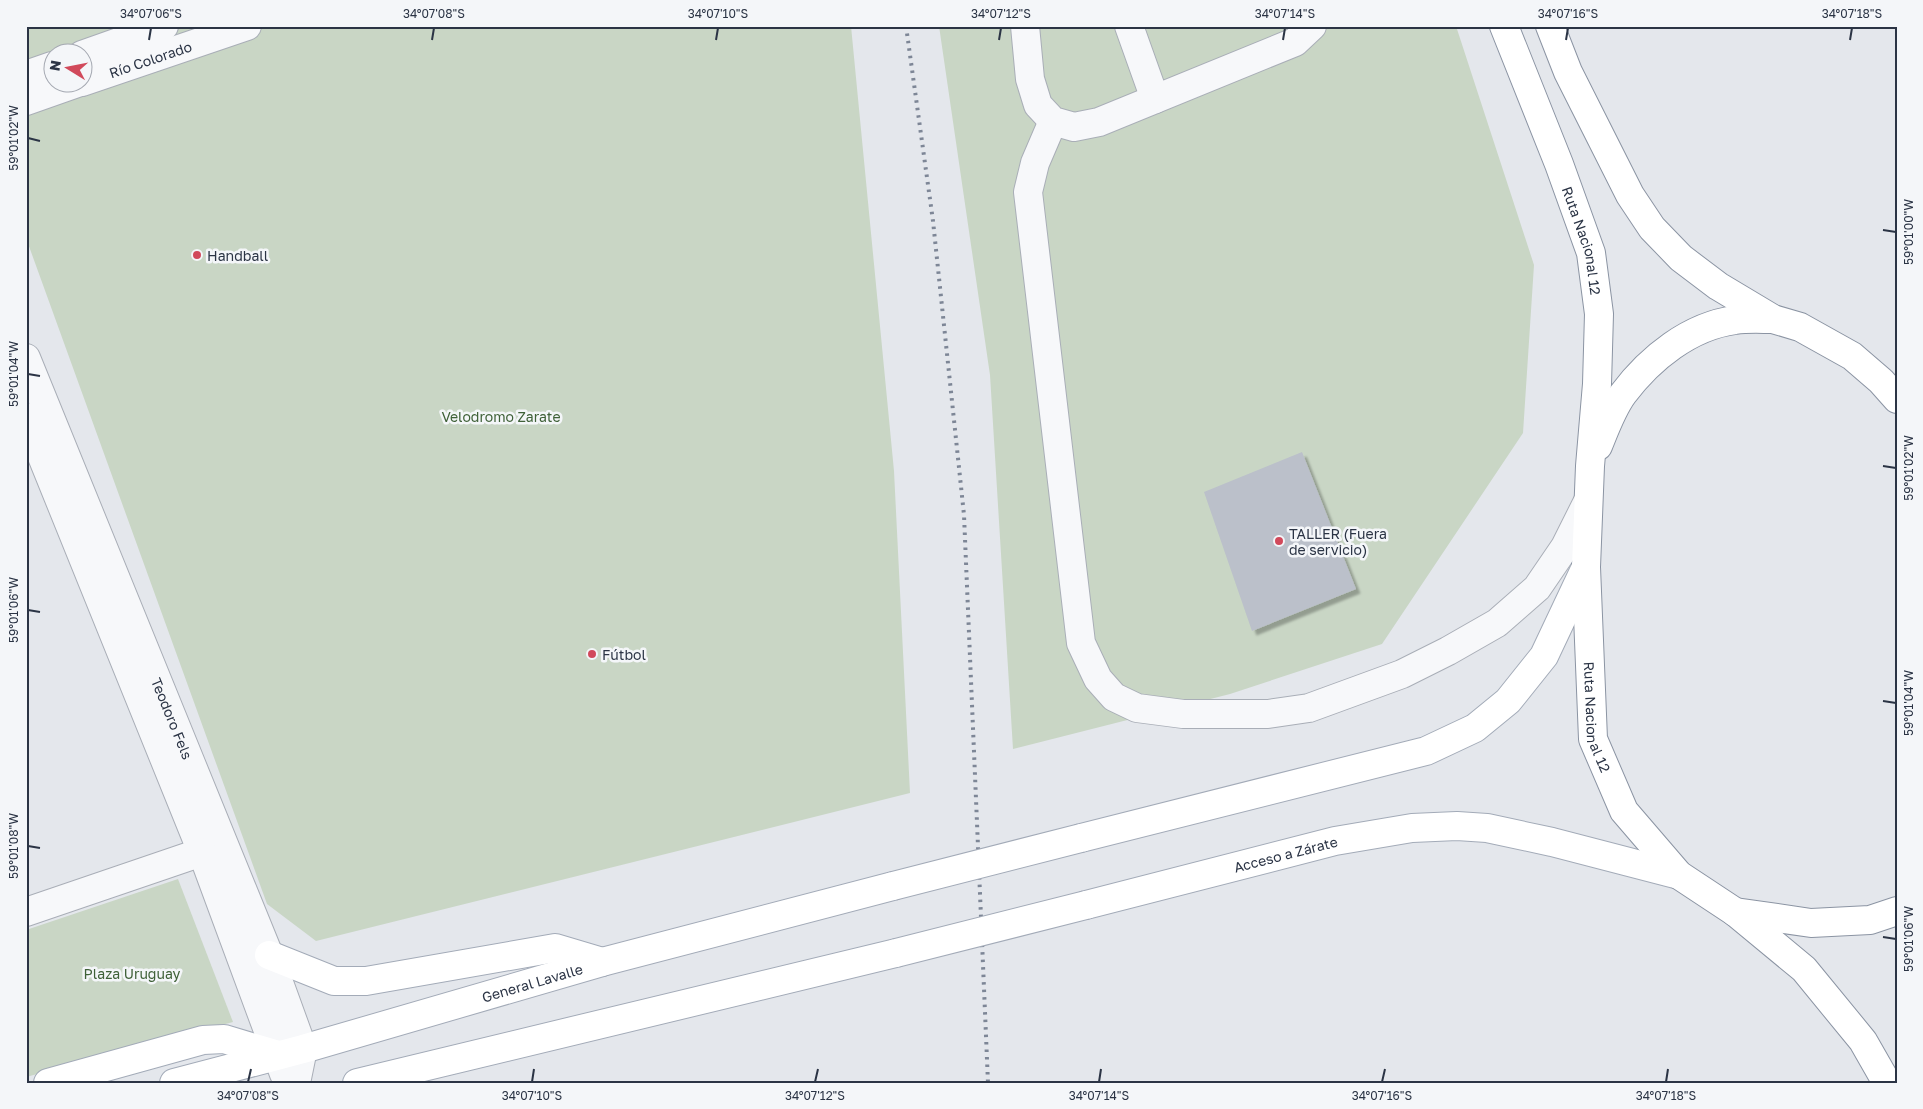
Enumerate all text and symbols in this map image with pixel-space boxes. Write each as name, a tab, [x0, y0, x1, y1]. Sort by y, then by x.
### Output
text: 34°07'06"S	[120, 6, 182, 21]
text: 34°07'08"S	[403, 6, 465, 21]
text: 34°07'10"S	[688, 6, 749, 21]
text: 34°07'12"S	[971, 6, 1031, 21]
text: 34°07'14"S	[1255, 6, 1315, 21]
text: 34°07'16"S	[1538, 6, 1598, 21]
text: 34°07'18"S	[1822, 6, 1882, 21]
street label: Río Colorado	[107, 37, 194, 81]
north arrow	[42, 42, 92, 92]
text: N	[45, 59, 64, 72]
text: 59°01'02"W	[6, 105, 21, 171]
street label: Ruta Nacional 12	[1559, 184, 1605, 296]
text: 59°01'00"W	[1901, 198, 1916, 265]
place label: Handball	[207, 247, 268, 264]
marker: Handball	[191, 249, 203, 261]
text: 59°01'04"W	[6, 341, 21, 407]
park label: Velodromo Zarate	[441, 408, 561, 425]
text: 59°01'02"W	[1901, 435, 1916, 501]
place label: TALLER (Fuera de servicio)	[1289, 525, 1387, 558]
marker: TALLER (Fuera de servicio)	[1273, 535, 1285, 547]
text: 59°01'06"W	[6, 577, 21, 643]
place label: Fútbol	[602, 646, 646, 663]
marker: Fútbol	[586, 648, 598, 660]
street label: Ruta Nacional 12	[1581, 661, 1615, 775]
text: 59°01'04"W	[1901, 670, 1916, 736]
street label: Teodoro Fels	[148, 675, 197, 762]
text: 59°01'08"W	[6, 813, 21, 879]
street label: Acceso a Zárate	[1232, 832, 1339, 875]
text: 59°01'06"W	[1901, 906, 1916, 972]
street label: General Lavalle	[480, 960, 584, 1005]
park label: Plaza Uruguay	[84, 965, 181, 982]
text: 34°07'08"S	[217, 1088, 279, 1103]
text: 34°07'10"S	[502, 1088, 563, 1103]
text: 34°07'12"S	[785, 1088, 845, 1103]
text: 34°07'14"S	[1069, 1088, 1129, 1103]
text: 34°07'16"S	[1352, 1088, 1412, 1103]
text: 34°07'18"S	[1636, 1088, 1696, 1103]

